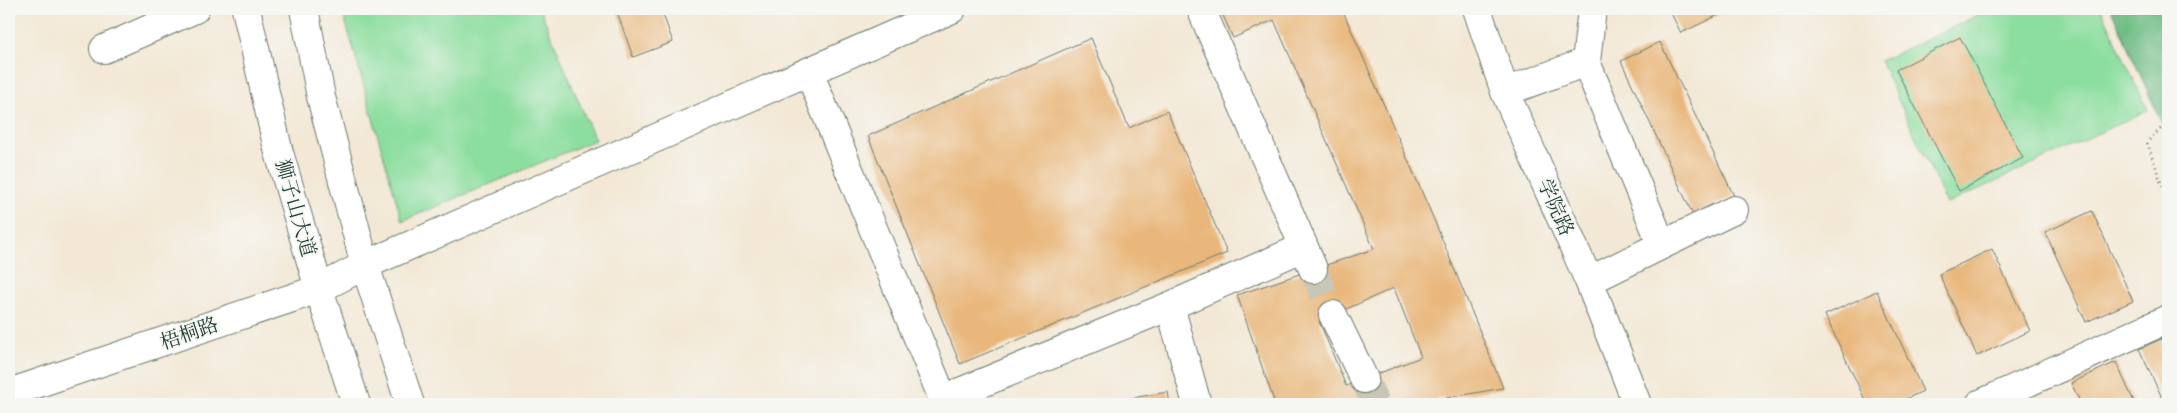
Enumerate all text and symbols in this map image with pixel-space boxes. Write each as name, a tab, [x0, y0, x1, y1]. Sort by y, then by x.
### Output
street label: 狮子山大道	[269, 157, 320, 260]
street label: 学院路	[1531, 175, 1578, 240]
street label: 梧桐路	[157, 313, 222, 356]

